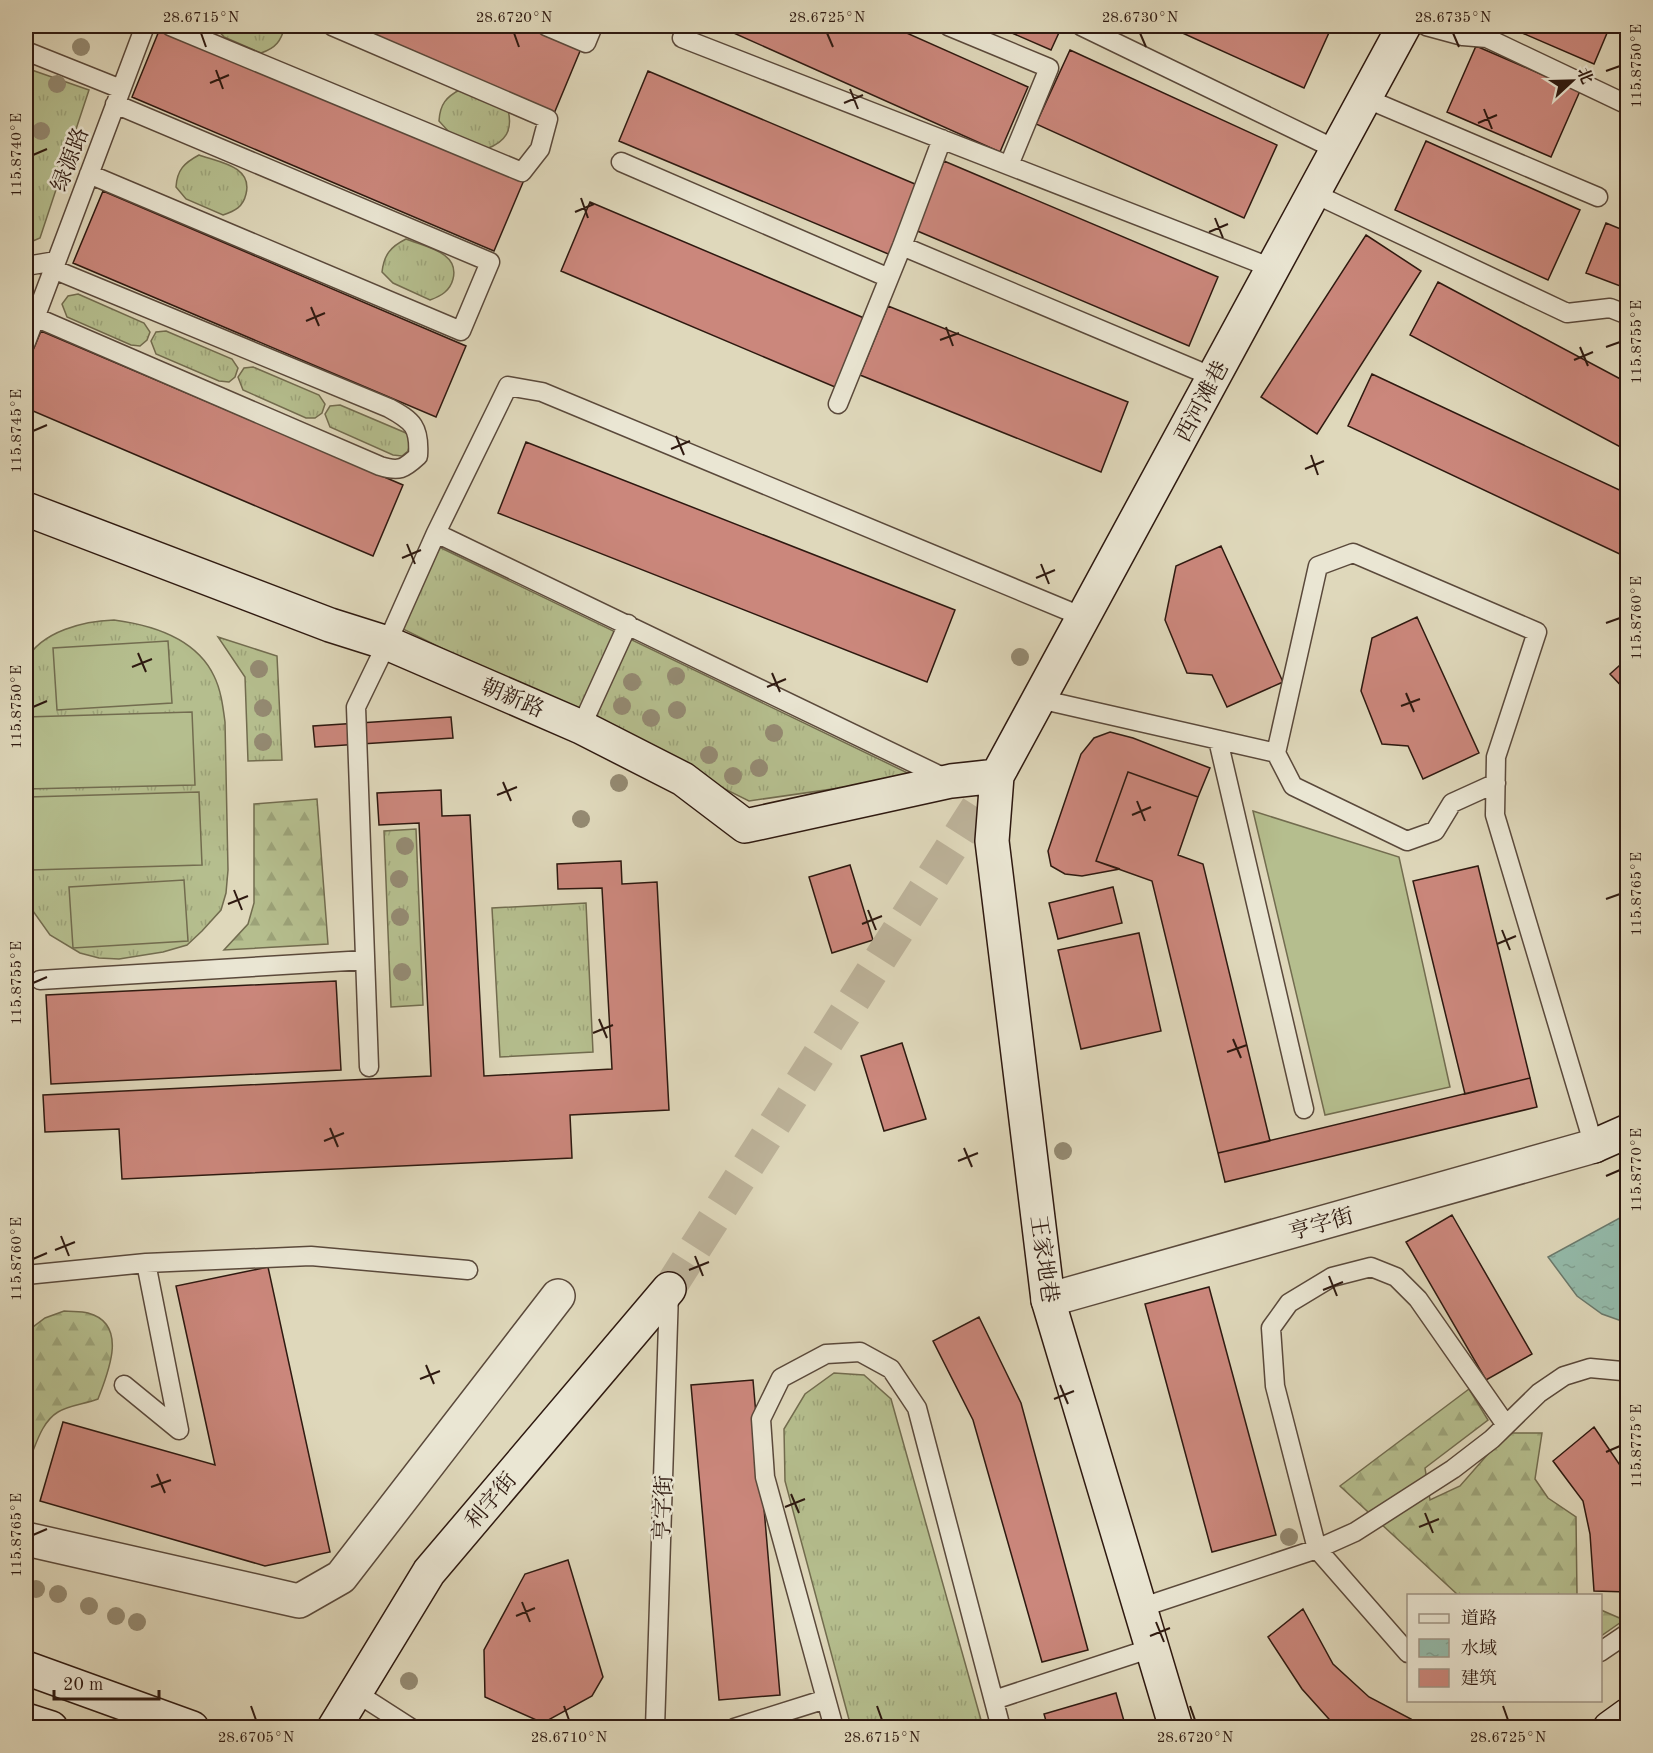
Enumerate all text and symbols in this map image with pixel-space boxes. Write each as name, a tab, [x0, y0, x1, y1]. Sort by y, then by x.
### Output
text: 28.6715°N	[163, 11, 240, 26]
text: 28.6720°N	[476, 11, 553, 26]
text: 28.6725°N	[789, 11, 866, 26]
text: 28.6730°N	[1102, 11, 1179, 26]
text: 28.6735°N	[1415, 11, 1492, 26]
text: 115.8750°E	[1630, 24, 1645, 108]
north arrow	[1542, 51, 1602, 111]
text: 北	[1574, 65, 1596, 87]
text: 115.8740°E	[10, 113, 25, 197]
street label: 绿源路	[47, 124, 93, 194]
text: 115.8755°E	[1630, 300, 1645, 384]
street label: 西河滩巷	[1171, 357, 1233, 446]
text: 115.8745°E	[10, 389, 25, 473]
text: 115.8760°E	[1630, 576, 1645, 660]
text: 115.8750°E	[10, 665, 25, 749]
street label: 朝新路	[478, 674, 548, 722]
text: 115.8765°E	[1630, 852, 1645, 936]
text: 115.8755°E	[10, 941, 25, 1025]
text: 115.8770°E	[1630, 1128, 1645, 1212]
street label: 亨字街	[1286, 1203, 1356, 1245]
street label: 王家地巷	[1026, 1214, 1062, 1304]
text: 115.8760°E	[10, 1217, 25, 1301]
text: 115.8775°E	[1630, 1404, 1645, 1488]
street label: 利字街	[460, 1468, 521, 1534]
street label: 亨字街	[650, 1475, 676, 1541]
text: 115.8765°E	[10, 1493, 25, 1577]
legend	[1407, 1594, 1602, 1702]
text: 道路	[1461, 1608, 1497, 1628]
text: 水域	[1461, 1638, 1497, 1658]
scale bar	[54, 1663, 159, 1701]
text: 建筑	[1461, 1668, 1497, 1688]
text: 20 m	[63, 1676, 103, 1694]
text: 28.6705°N	[218, 1731, 295, 1746]
text: 28.6710°N	[531, 1731, 608, 1746]
text: 28.6715°N	[844, 1731, 921, 1746]
text: 28.6720°N	[1157, 1731, 1234, 1746]
text: 28.6725°N	[1470, 1731, 1547, 1746]

